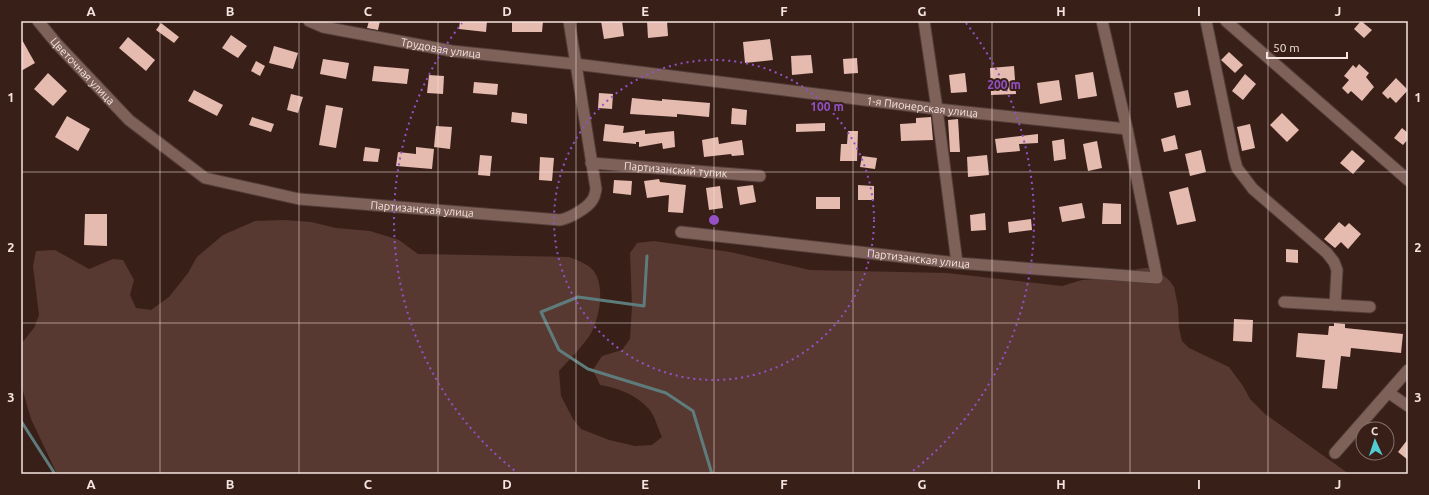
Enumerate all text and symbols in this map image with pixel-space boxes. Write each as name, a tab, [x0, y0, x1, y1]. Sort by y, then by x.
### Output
text: A	[86, 4, 96, 18]
text: B	[226, 4, 235, 18]
text: C	[364, 4, 373, 18]
text: D	[502, 4, 512, 18]
text: E	[641, 4, 649, 18]
text: F	[780, 4, 788, 18]
text: G	[918, 4, 927, 18]
text: H	[1056, 4, 1066, 18]
text: I	[1197, 4, 1201, 18]
text: J	[1335, 4, 1341, 18]
scale bar	[1267, 34, 1347, 60]
street label: Цветочная улица	[48, 35, 117, 107]
street label: Трудовая улица	[400, 36, 481, 60]
text: 50 m	[1273, 41, 1300, 54]
text: 200 m	[987, 78, 1021, 91]
text: 1	[7, 90, 15, 104]
text: 1	[1414, 90, 1422, 104]
street label: 1-я Пионерская улица	[866, 94, 979, 119]
text: 100 m	[810, 100, 844, 113]
street label: Партизанский тупик	[624, 160, 728, 180]
street label: Партизанская улица	[370, 199, 474, 219]
centre of rings	[707, 213, 721, 227]
text: 2	[7, 240, 15, 254]
text: 2	[1414, 240, 1422, 254]
street label: Партизанская улица	[866, 247, 970, 270]
text: 3	[7, 390, 15, 404]
text: 3	[1414, 390, 1422, 404]
north arrow	[1355, 421, 1395, 461]
text: С	[1371, 425, 1378, 437]
text: A	[86, 477, 96, 491]
text: B	[226, 477, 235, 491]
text: C	[364, 477, 373, 491]
text: D	[502, 477, 512, 491]
text: E	[641, 477, 649, 491]
text: F	[780, 477, 788, 491]
text: G	[918, 477, 927, 491]
text: H	[1056, 477, 1066, 491]
text: I	[1197, 477, 1201, 491]
text: J	[1335, 477, 1341, 491]

